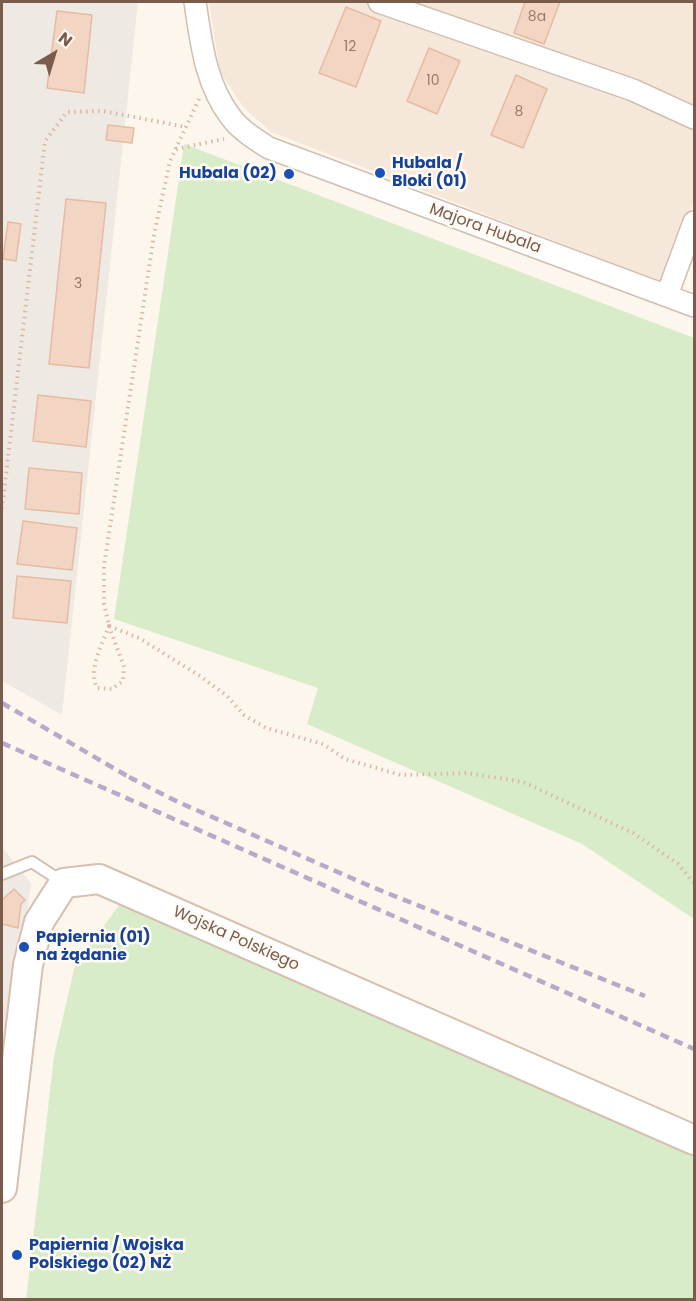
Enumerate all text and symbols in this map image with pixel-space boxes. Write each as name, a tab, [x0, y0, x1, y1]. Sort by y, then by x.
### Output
house number: 8a	[528, 9, 546, 25]
north arrow	[24, 24, 84, 84]
text: N	[54, 27, 77, 52]
house number: 12	[344, 39, 356, 55]
house number: 10	[426, 73, 440, 89]
house number: 8	[515, 104, 523, 120]
place label: Hubala / Bloki (01)	[392, 154, 467, 192]
place label: Hubala (02)	[179, 164, 277, 184]
marker: Hubala / Bloki (01)	[373, 166, 387, 180]
marker: Hubala (02)	[282, 167, 296, 181]
street label: Majora Hubala	[426, 200, 544, 258]
house number: 3	[74, 276, 82, 292]
street label: Wojska Polskiego	[170, 902, 302, 976]
place label: Papiernia (01) na żądanie	[36, 928, 151, 966]
marker: Papiernia (01) na żądanie	[17, 940, 31, 954]
place label: Papiernia / Wojska Polskiego (02) NŻ	[29, 1236, 184, 1274]
marker: Papiernia / Wojska Polskiego (02) NŻ	[10, 1248, 24, 1262]

